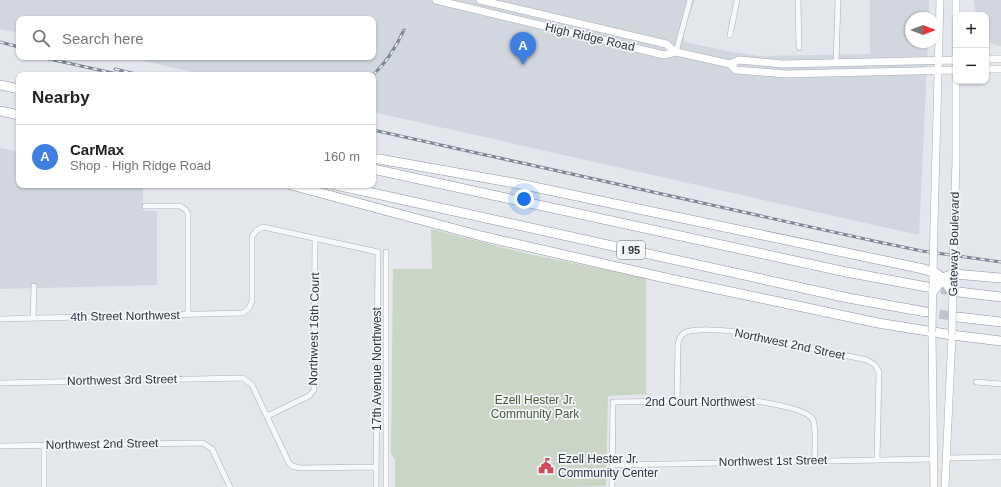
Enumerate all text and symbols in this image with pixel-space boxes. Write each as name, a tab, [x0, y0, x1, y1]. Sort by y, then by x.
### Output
north arrow	[905, 12, 941, 48]
map controls	[953, 12, 989, 84]
button: +	[953, 12, 989, 48]
search box	[16, 16, 376, 60]
street label: High Ridge Road	[544, 20, 636, 54]
icon: search	[30, 27, 52, 49]
text: Search here	[62, 30, 144, 47]
pin: A	[510, 32, 536, 65]
button: −	[953, 48, 989, 84]
text: Nearby	[32, 88, 90, 107]
text: CarMax	[70, 141, 124, 158]
text: A	[40, 149, 50, 164]
text: 160 m	[324, 149, 360, 164]
text: Shop · High Ridge Road	[70, 158, 211, 173]
your location	[514, 189, 534, 209]
street label: Gateway Boulevard	[946, 192, 962, 296]
road number: I 95	[617, 241, 645, 259]
street label: Northwest 16th Court	[306, 272, 322, 386]
street label: 17th Avenue Northwest	[370, 306, 384, 431]
street label: 4th Street Northwest	[70, 308, 180, 324]
street label: Northwest 2nd Street	[733, 325, 847, 363]
street label: Northwest 3rd Street	[67, 372, 178, 388]
park label: Ezell Hester Jr. Community Park	[491, 393, 580, 421]
street label: 2nd Court Northwest	[645, 395, 756, 409]
street label: Northwest 2nd Street	[46, 436, 159, 452]
place label: Ezell Hester Jr. Community Center	[558, 452, 658, 480]
street label: Northwest 1st Street	[719, 453, 828, 469]
public building icon: Ezell Hester Jr. Community Center	[537, 457, 555, 475]

